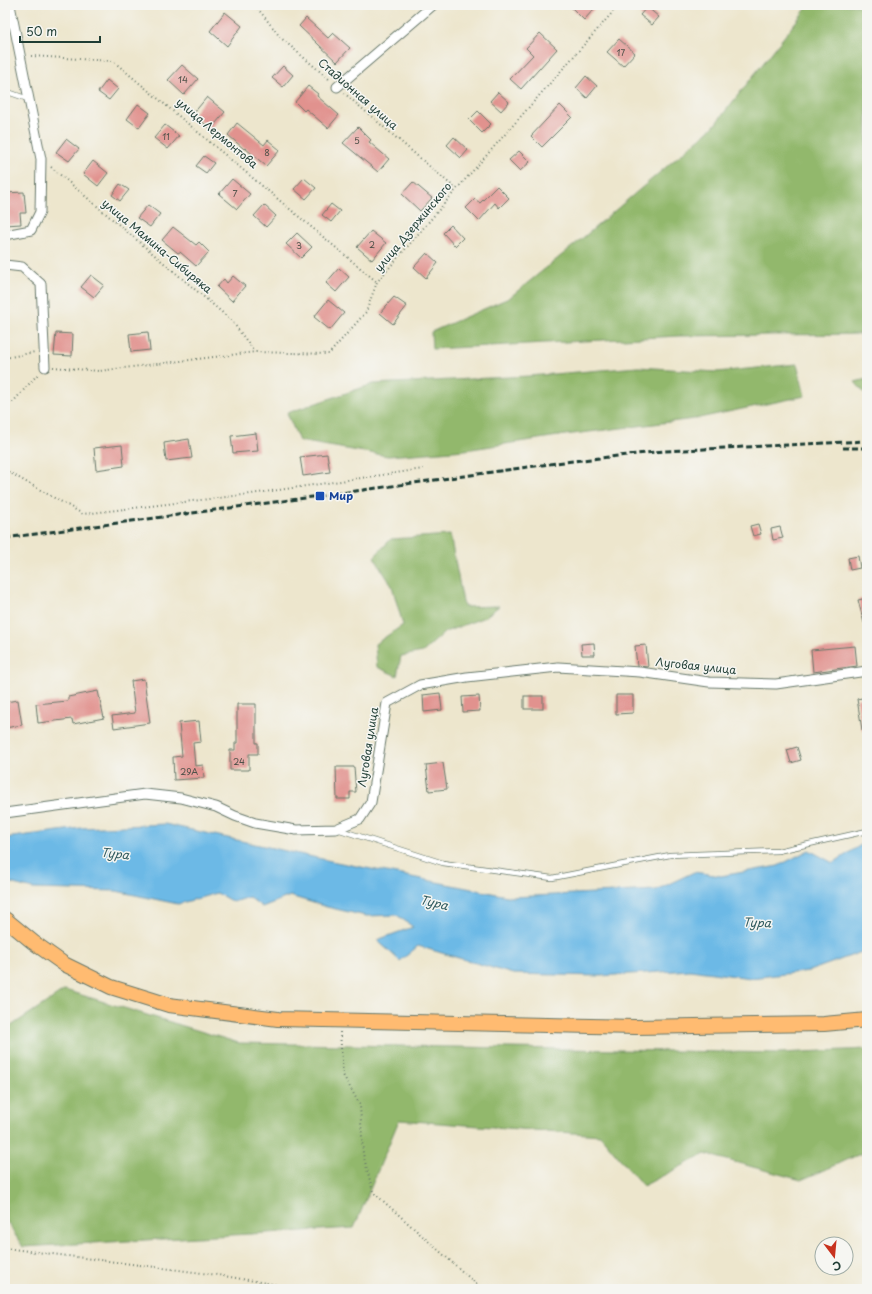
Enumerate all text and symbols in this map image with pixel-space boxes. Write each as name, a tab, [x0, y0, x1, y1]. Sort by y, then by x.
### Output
scale bar	[20, 18, 100, 44]
text: 50 m	[26, 22, 57, 40]
house number: 17	[617, 45, 626, 59]
street label: Стадионная улица	[315, 54, 402, 133]
house number: 14	[178, 72, 188, 86]
street label: улица Лермонтова	[173, 93, 262, 172]
house number: 11	[162, 129, 170, 143]
house number: 5	[354, 133, 360, 147]
house number: 8	[264, 145, 270, 159]
street label: улица Дзержинского	[370, 178, 455, 275]
house number: 7	[232, 186, 238, 200]
street label: улица Мамина-Сибиряка	[98, 194, 216, 297]
house number: 2	[369, 237, 375, 251]
house number: 3	[296, 238, 302, 252]
place label: Мир	[329, 487, 353, 504]
marker: Мир	[314, 490, 326, 502]
street label: Луговая улица	[655, 653, 737, 678]
street label: Луговая улица	[353, 706, 382, 788]
house number: 24	[233, 754, 245, 768]
house number: 29А	[180, 764, 198, 778]
water label: Тура	[100, 843, 131, 863]
water label: Тура	[418, 890, 450, 914]
water label: Тура	[743, 913, 772, 932]
north arrow	[814, 1236, 854, 1276]
text: С	[831, 1257, 843, 1275]

